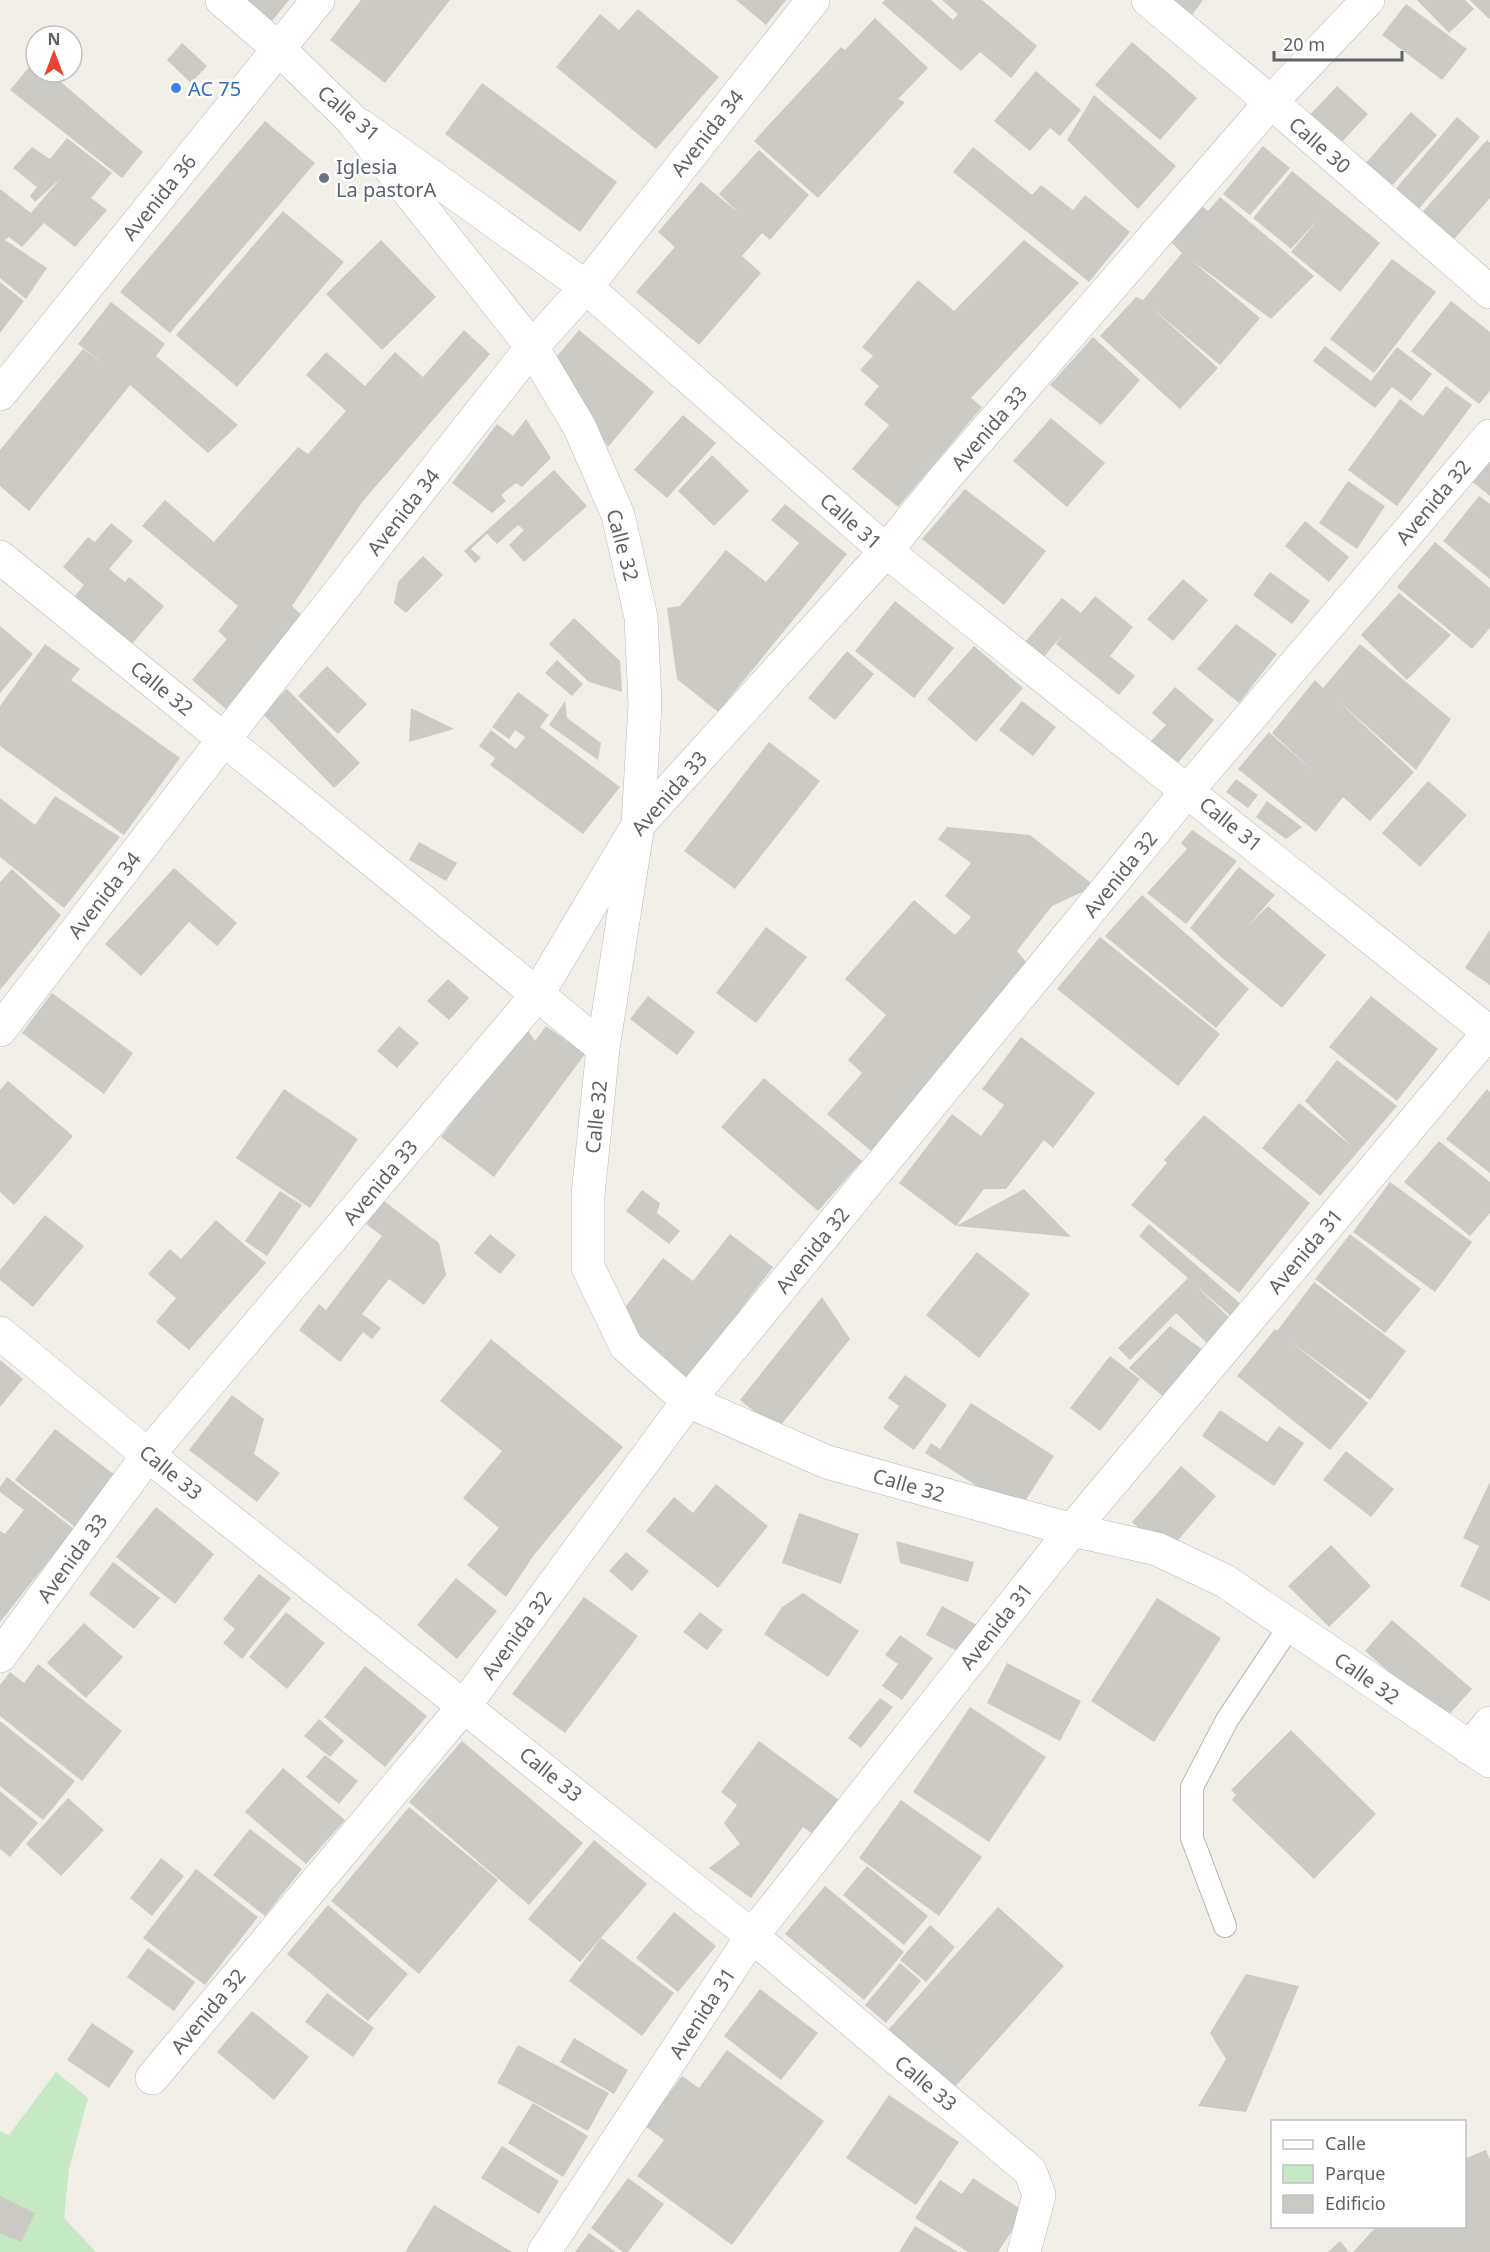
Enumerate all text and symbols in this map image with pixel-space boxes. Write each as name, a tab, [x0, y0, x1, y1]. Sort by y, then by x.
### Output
north arrow	[24, 24, 84, 84]
scale bar	[1274, 24, 1402, 62]
text: N	[47, 28, 61, 50]
text: 20 m	[1283, 32, 1325, 56]
place label: AC 75	[188, 75, 241, 102]
street label: Calle 31	[312, 79, 386, 147]
marker: AC 75	[169, 81, 183, 95]
street label: Avenida 34	[665, 84, 750, 182]
street label: Calle 30	[1283, 111, 1357, 179]
street label: Avenida 36	[116, 148, 202, 246]
place label: Iglesia La pastorA	[336, 153, 437, 203]
marker: Iglesia La pastorA	[317, 171, 331, 185]
street label: Avenida 33	[945, 380, 1033, 476]
street label: Avenida 32	[1389, 454, 1477, 550]
street label: Avenida 34	[361, 463, 446, 561]
street label: Calle 31	[814, 487, 888, 555]
street label: Calle 32	[600, 506, 646, 584]
street label: Calle 32	[125, 654, 199, 722]
street label: Avenida 33	[625, 745, 713, 841]
street label: Calle 31	[1194, 790, 1268, 858]
street label: Avenida 32	[1077, 825, 1163, 923]
street label: Avenida 34	[62, 846, 147, 944]
street label: Calle 32	[579, 1079, 613, 1155]
street label: Avenida 33	[336, 1134, 424, 1230]
street label: Avenida 32	[769, 1201, 855, 1299]
street label: Avenida 31	[1261, 1203, 1349, 1299]
street label: Calle 33	[134, 1438, 208, 1506]
street label: Calle 32	[870, 1462, 948, 1508]
street label: Avenida 33	[31, 1508, 113, 1608]
street label: Avenida 31	[954, 1577, 1038, 1675]
street label: Avenida 32	[475, 1585, 557, 1685]
street label: Calle 32	[1329, 1646, 1405, 1710]
street label: Calle 33	[514, 1740, 588, 1808]
street label: Avenida 31	[663, 1962, 741, 2064]
street label: Avenida 32	[164, 1963, 252, 2059]
street label: Calle 33	[889, 2049, 963, 2117]
legend	[1271, 2120, 1466, 2228]
text: Calle	[1325, 2131, 1366, 2155]
text: Parque	[1325, 2161, 1385, 2185]
text: Edificio	[1325, 2191, 1386, 2215]

